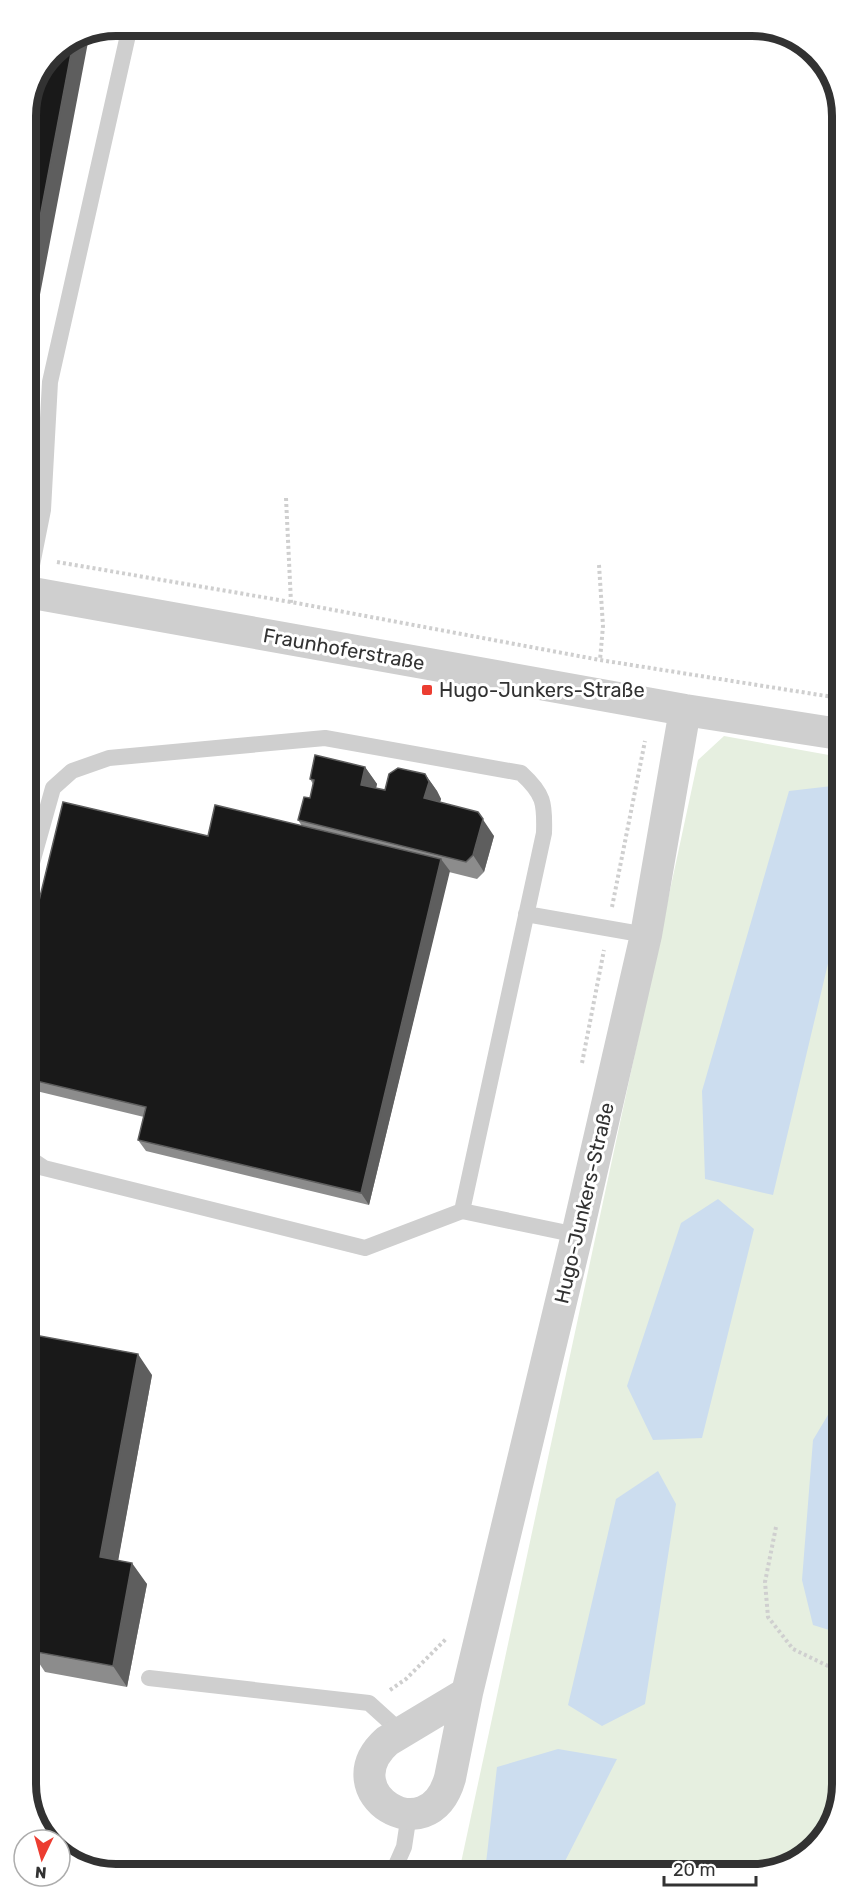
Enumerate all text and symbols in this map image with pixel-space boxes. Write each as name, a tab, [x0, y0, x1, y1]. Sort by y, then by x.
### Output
street label: Fraunhoferstraße	[261, 623, 427, 675]
place label: Hugo-Junkers-Straße	[439, 678, 645, 702]
marker: Hugo-Junkers-Straße	[420, 683, 434, 697]
street label: Hugo-Junkers-Straße	[549, 1100, 619, 1306]
north arrow	[12, 1828, 72, 1888]
scale bar	[664, 1849, 756, 1887]
text: 20 m	[673, 1859, 715, 1881]
text: N	[34, 1862, 47, 1882]

